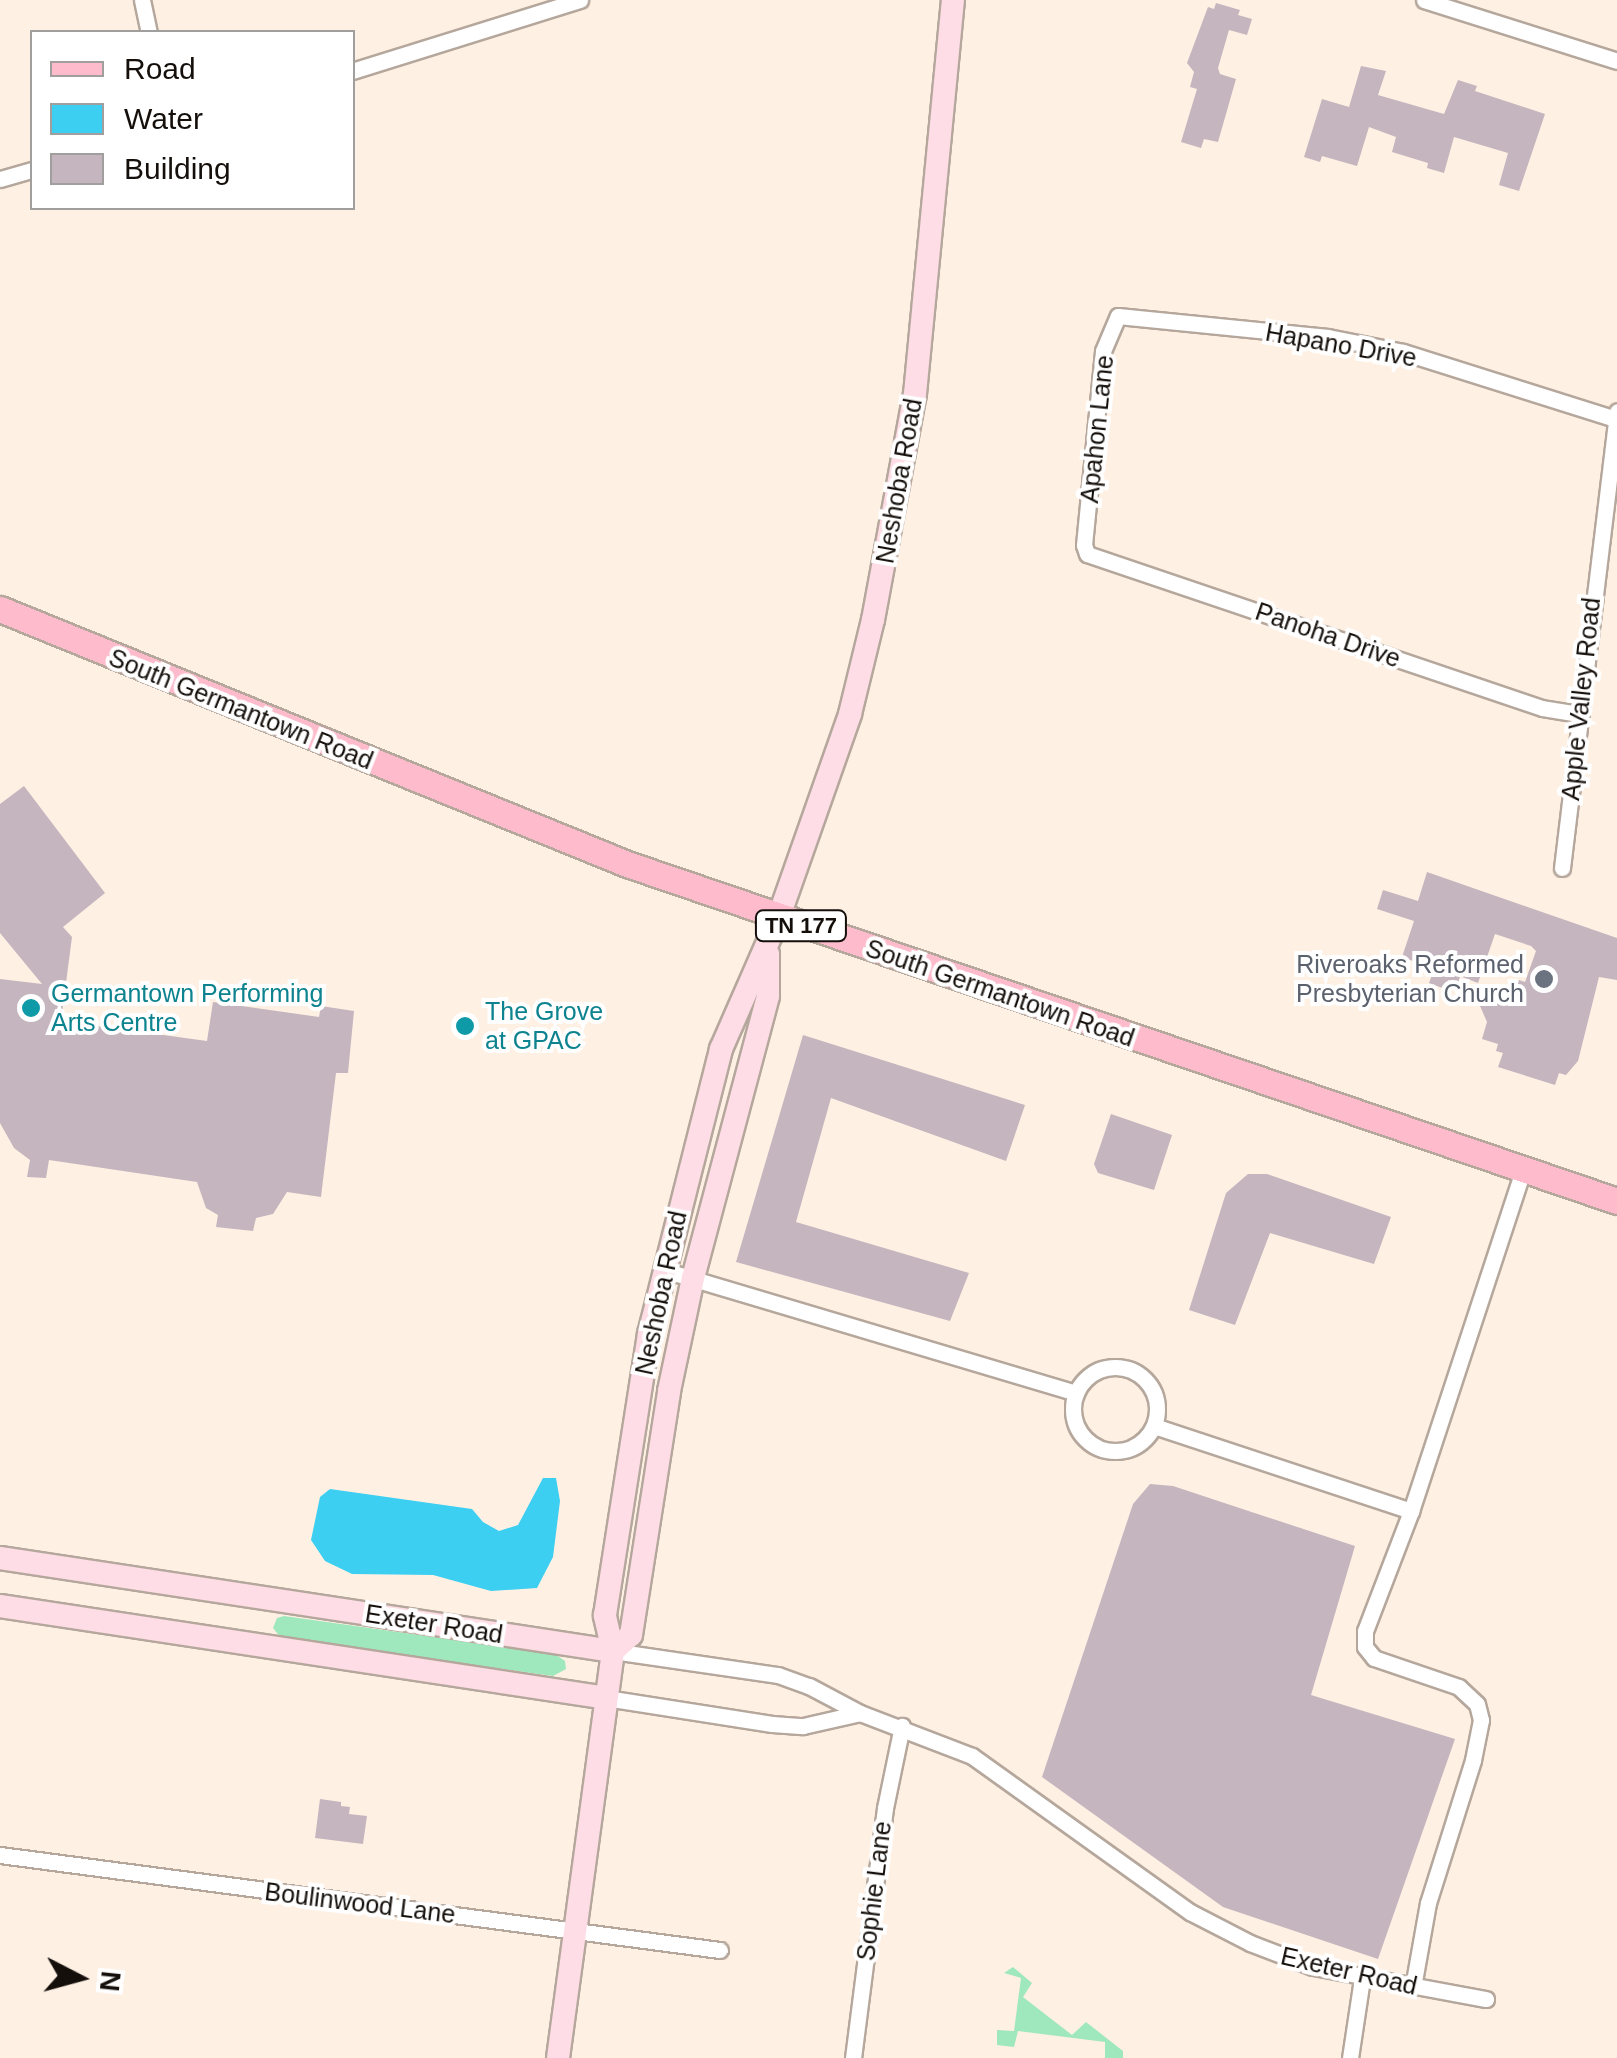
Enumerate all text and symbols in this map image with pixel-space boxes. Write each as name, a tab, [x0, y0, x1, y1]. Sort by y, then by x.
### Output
legend	[30, 30, 355, 210]
text: Road	[124, 52, 196, 85]
text: Water	[124, 102, 203, 135]
text: Building	[124, 152, 231, 185]
street label: Hapano Drive	[1263, 317, 1419, 373]
street label: Apahon Lane	[1074, 353, 1120, 505]
street label: Neshoba Road	[870, 396, 928, 566]
street label: Panoha Drive	[1252, 596, 1404, 674]
street label: Apple Valley Road	[1555, 596, 1607, 802]
street label: South Germantown Road	[105, 642, 377, 776]
road number: TN 177	[754, 909, 848, 943]
street label: South Germantown Road	[862, 933, 1138, 1053]
place label: Riveroaks Reformed Presbyterian Church	[1296, 950, 1524, 1009]
marker: Riveroaks Reformed Presbyterian Church	[1533, 968, 1555, 990]
place label: Germantown Performing Arts Centre	[51, 979, 323, 1038]
marker: Germantown Performing Arts Centre	[20, 997, 42, 1019]
place label: The Grove at GPAC	[485, 997, 603, 1056]
marker: The Grove at GPAC	[454, 1015, 476, 1037]
street label: Neshoba Road	[629, 1208, 693, 1378]
street label: Exeter Road	[363, 1598, 505, 1650]
street label: Sophie Lane	[851, 1819, 897, 1963]
street label: Boulinwood Lane	[263, 1876, 457, 1930]
north arrow	[30, 1928, 130, 2028]
street label: Exeter Road	[1278, 1941, 1420, 2001]
text: N	[94, 1969, 127, 1993]

